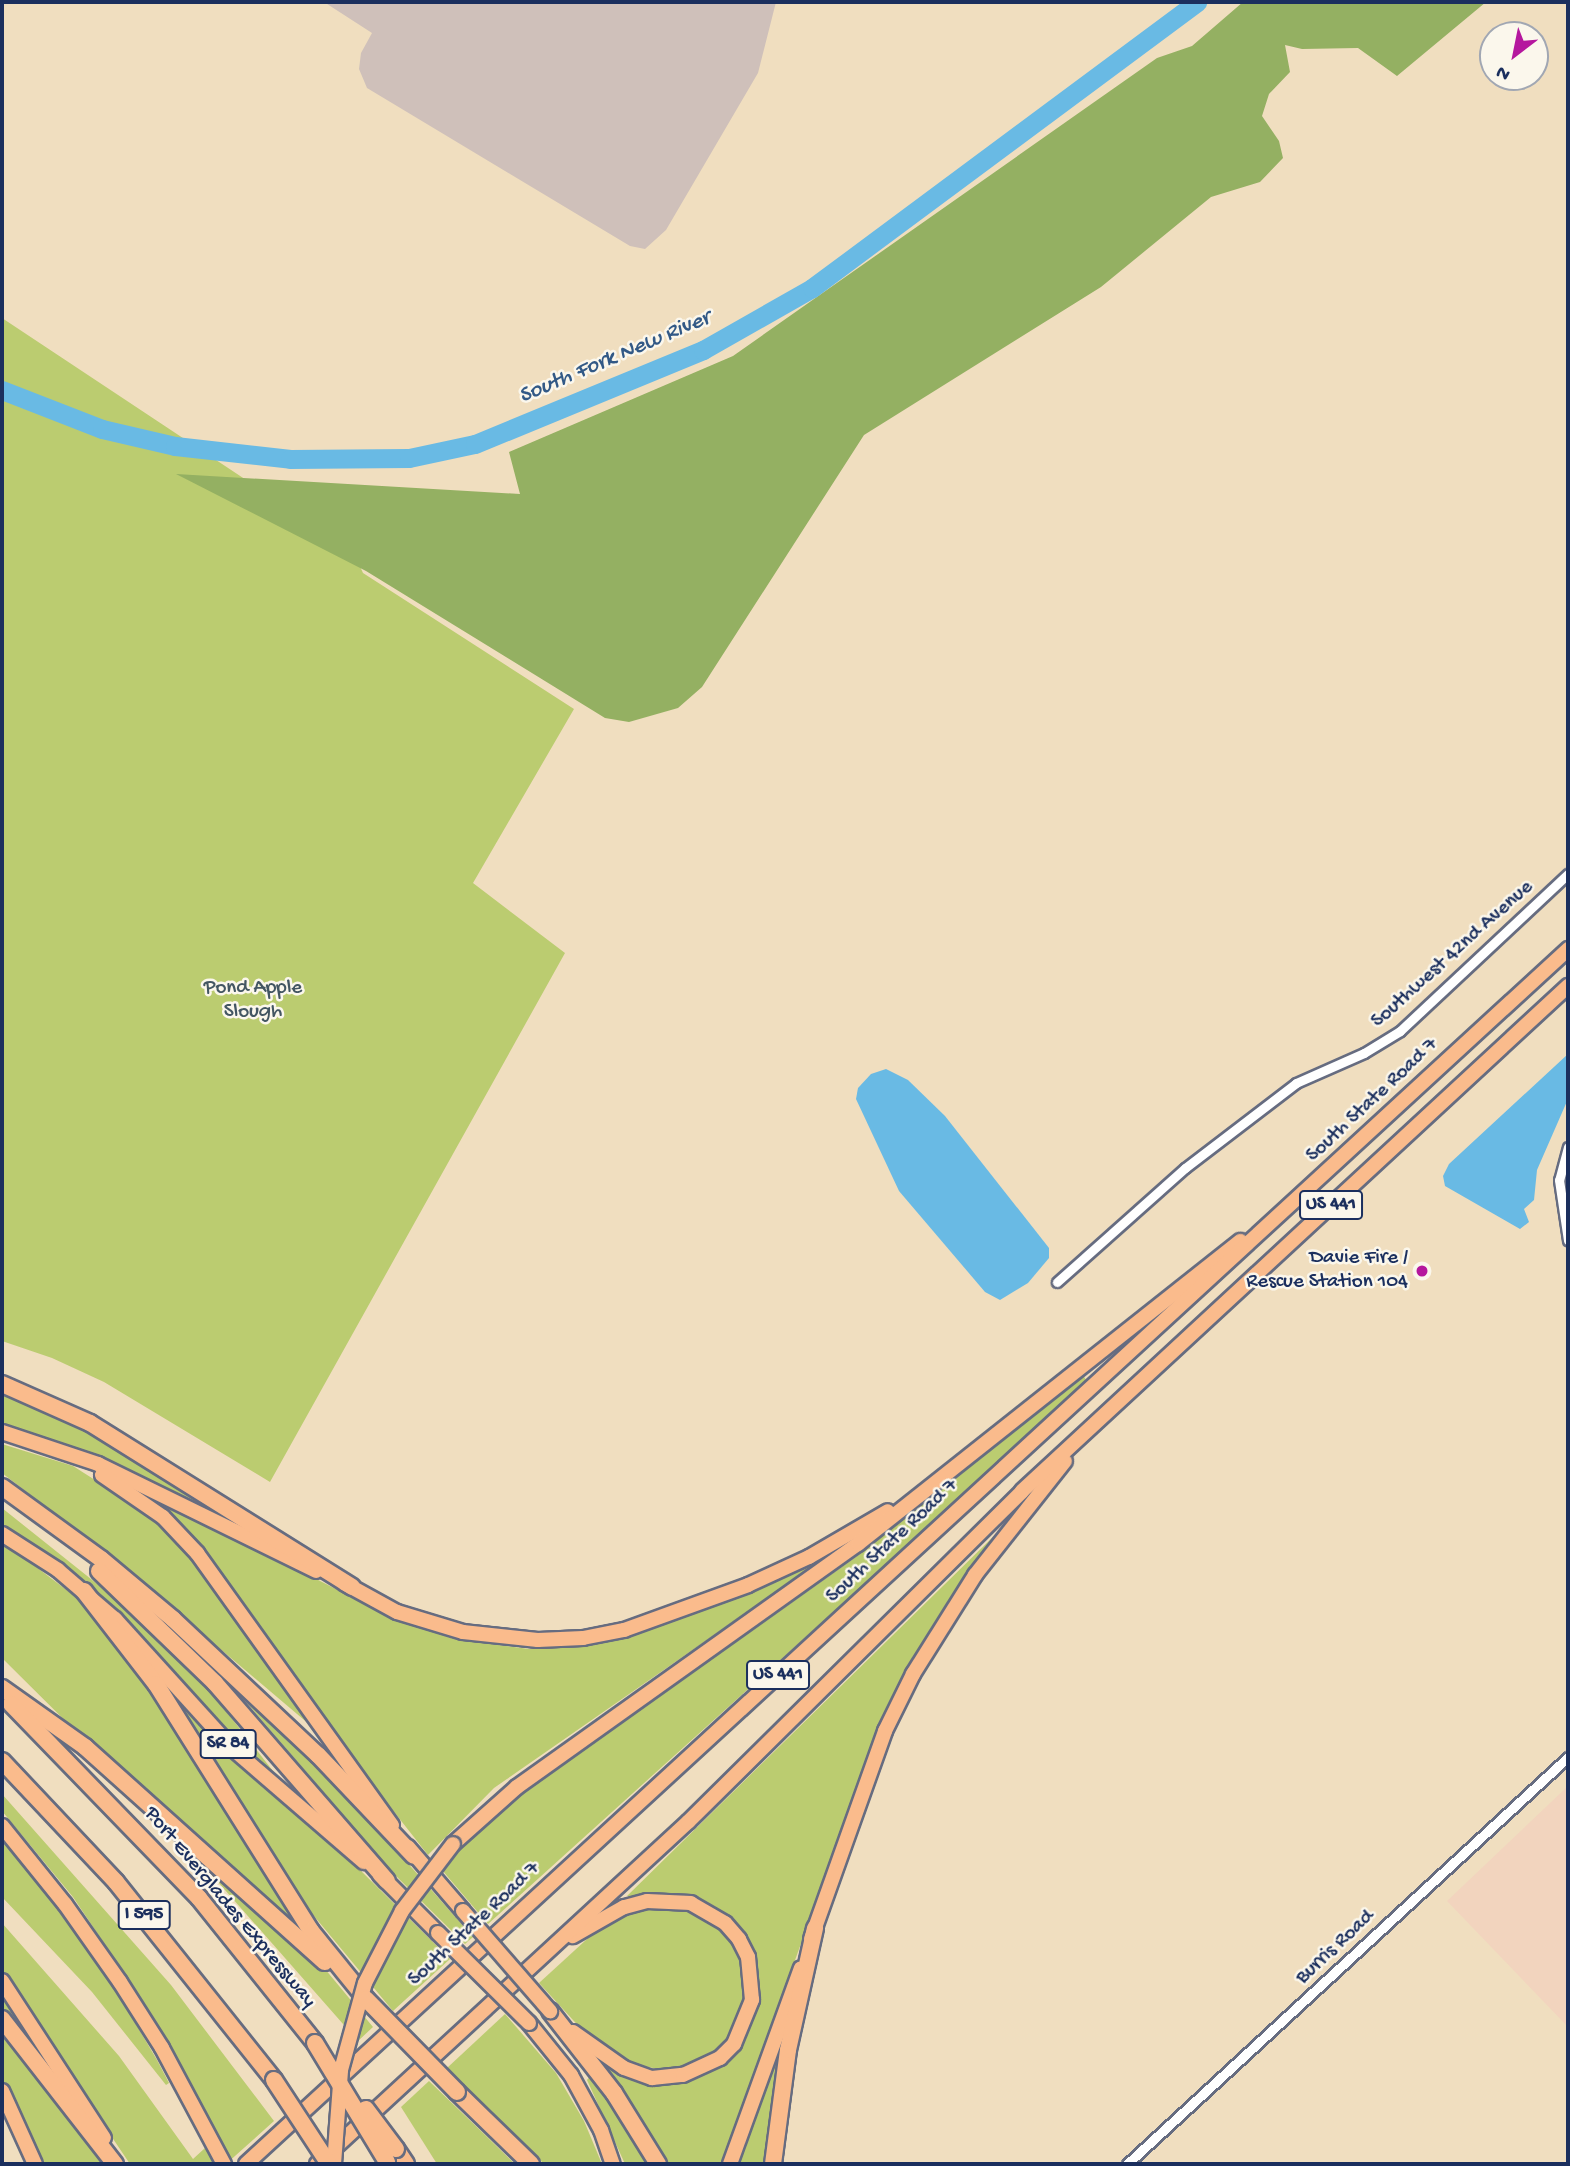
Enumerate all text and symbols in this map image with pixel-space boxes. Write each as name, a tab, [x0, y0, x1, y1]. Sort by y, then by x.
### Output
north arrow	[1479, 21, 1549, 91]
text: N	[1492, 59, 1515, 86]
water label: South Fork New River	[515, 305, 715, 411]
street label: Southwest 42nd Avenue	[1367, 876, 1539, 1034]
park label: Pond Apple Slough	[204, 976, 302, 1026]
street label: South State Road 7	[1302, 1033, 1444, 1169]
road number: US 441	[1298, 1190, 1364, 1220]
place label: Davie Fire / Rescue Station 104	[1246, 1246, 1408, 1296]
marker: Davie Fire / Rescue Station 104	[1414, 1263, 1430, 1279]
street label: South State Road 7	[822, 1474, 964, 1610]
road number: US 441	[745, 1660, 811, 1690]
road number: SR 84	[198, 1728, 258, 1760]
street label: Port Everglades Expressway	[138, 1802, 320, 2014]
street label: South State Road 7	[404, 1857, 546, 1993]
road number: I 595	[116, 1899, 172, 1930]
street label: Burris Road	[1291, 1905, 1381, 1991]

